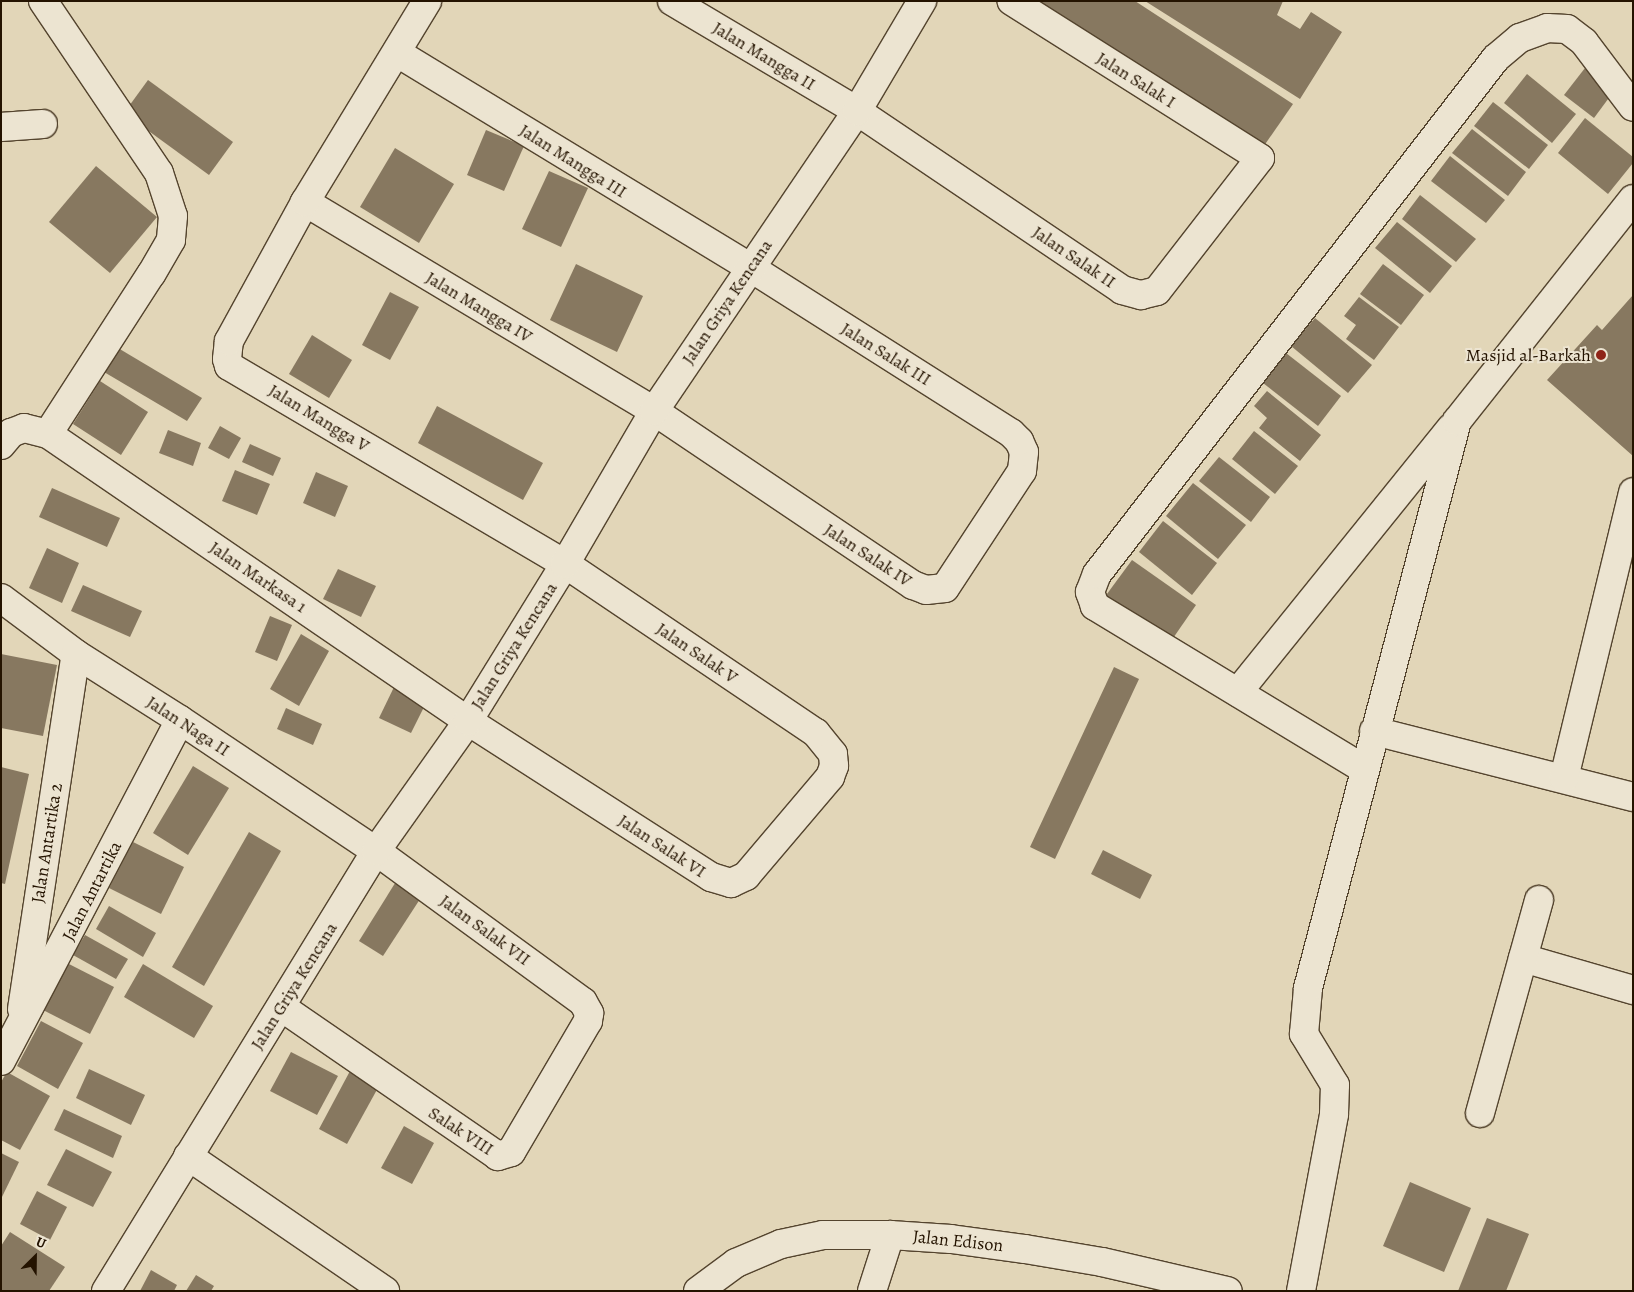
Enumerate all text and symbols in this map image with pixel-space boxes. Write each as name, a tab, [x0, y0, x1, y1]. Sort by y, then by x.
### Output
street label: Jalan Mangga II	[709, 17, 819, 95]
street label: Jalan Salak I	[1092, 47, 1180, 113]
street label: Jalan Mangga III	[515, 119, 631, 203]
street label: Jalan Salak II	[1028, 221, 1120, 293]
street label: Jalan Griya Kencana	[677, 235, 777, 369]
street label: Jalan Mangga IV	[422, 267, 536, 347]
street label: Jalan Salak III	[837, 318, 935, 390]
place label: Masjid al-Barkah	[1466, 344, 1591, 366]
marker: Masjid al-Barkah	[1595, 349, 1607, 361]
street label: Jalan Mangga V	[265, 379, 373, 457]
street label: Jalan Salak IV	[820, 519, 916, 591]
street label: Jalan Markasa 1	[205, 537, 311, 617]
street label: Jalan Griya Kencana	[466, 578, 562, 714]
street label: Jalan Salak V	[652, 618, 742, 688]
street label: Jalan Naga II	[142, 691, 234, 761]
street label: Jalan Antartika 2	[27, 781, 67, 905]
street label: Jalan Salak VI	[614, 810, 710, 882]
street label: Jalan Antartika	[58, 837, 126, 945]
street label: Jalan Salak VII	[435, 890, 535, 970]
street label: Jalan Griya Kencana	[246, 918, 342, 1054]
street label: Salak VIII	[424, 1102, 498, 1160]
street label: Jalan Edison	[912, 1226, 1004, 1256]
north arrow	[10, 1232, 60, 1282]
text: U	[33, 1232, 49, 1253]

